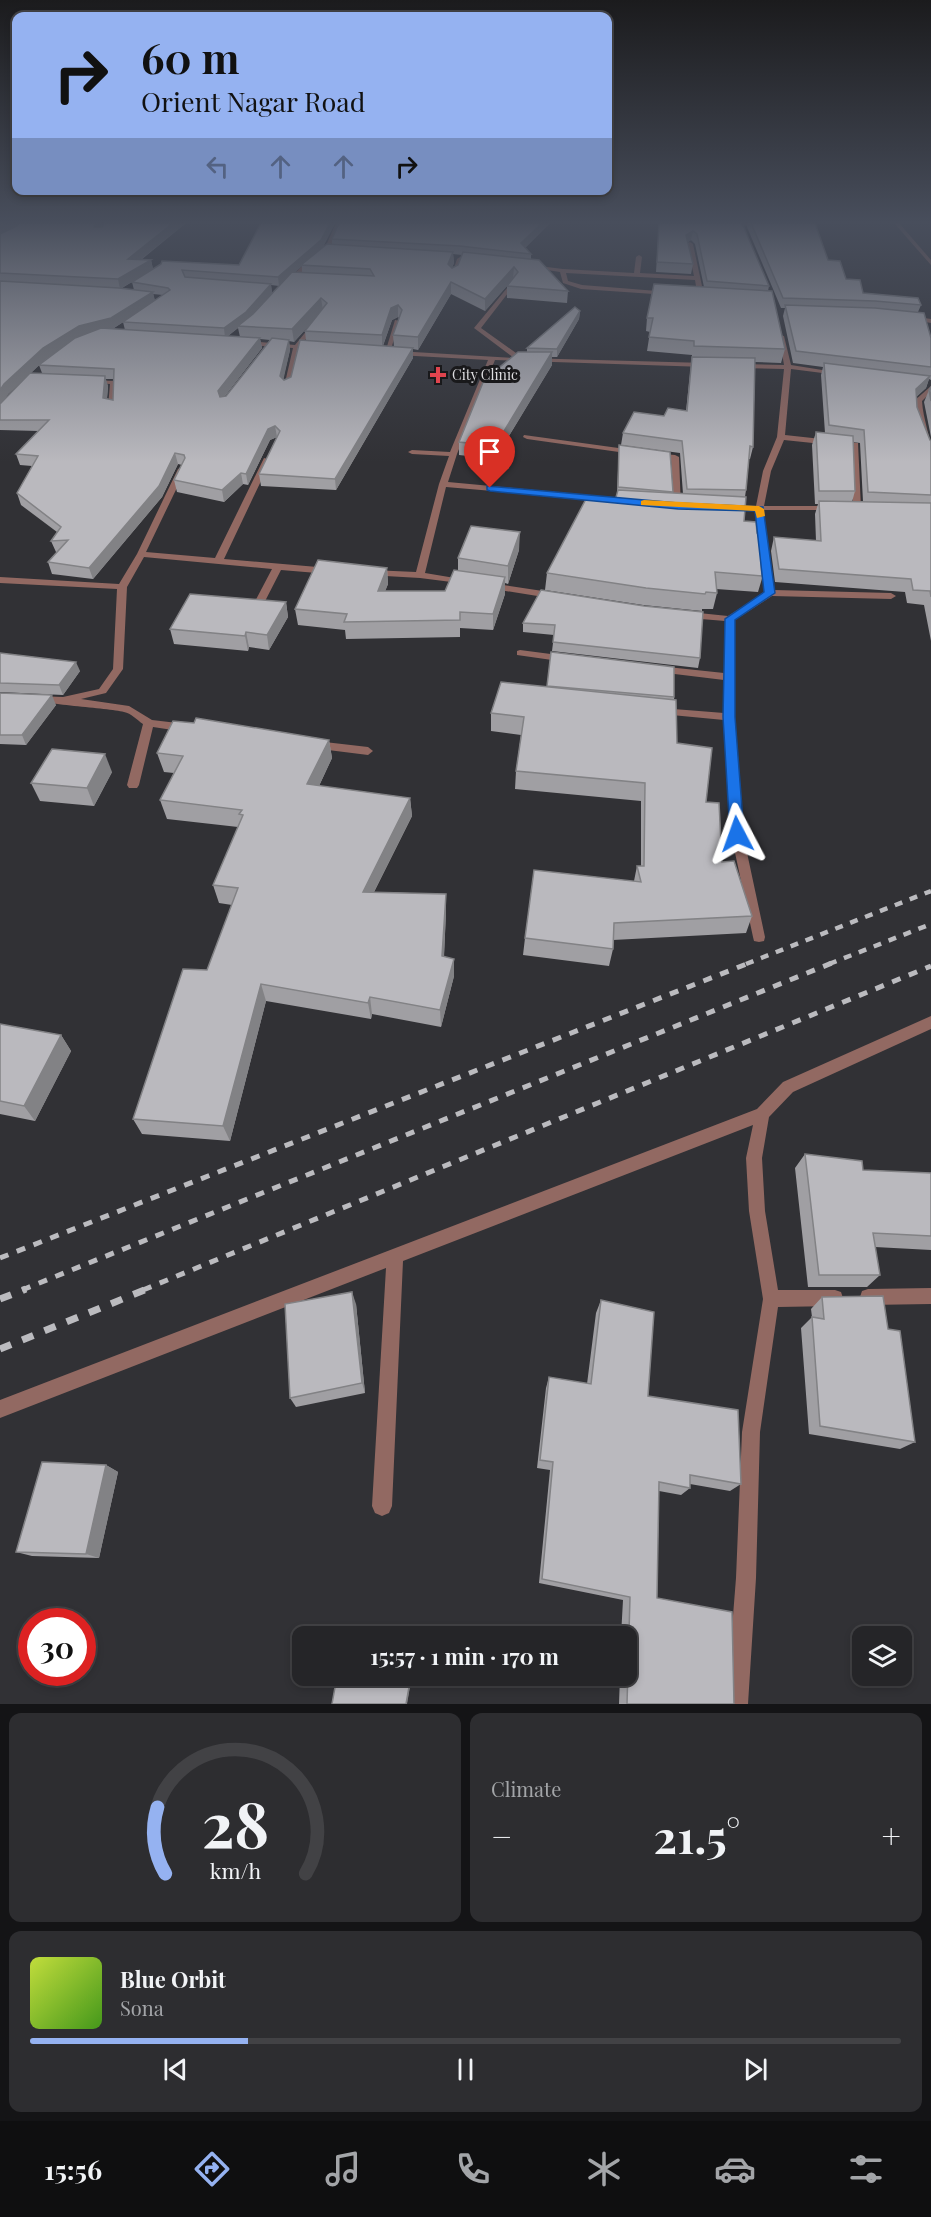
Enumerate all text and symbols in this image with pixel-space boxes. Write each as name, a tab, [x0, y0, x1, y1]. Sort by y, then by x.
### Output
text: 60 m	[141, 29, 239, 85]
icon: right	[42, 36, 120, 114]
text: Orient Nagar Road	[141, 83, 366, 119]
icon: left	[201, 150, 234, 183]
icon: ahead	[264, 150, 297, 183]
icon: ahead	[327, 150, 360, 183]
icon: right	[390, 150, 423, 183]
place label: City Clinic	[452, 365, 518, 384]
marker: City Clinic	[429, 366, 447, 384]
pin	[464, 426, 515, 488]
icon: arrive	[473, 435, 506, 468]
position arrow	[705, 802, 769, 866]
speed limit sign: 30	[18, 1608, 96, 1686]
map controls	[852, 1626, 912, 1686]
button: layers	[852, 1626, 912, 1686]
text: 15:57 · 1 min · 170 m	[370, 1641, 559, 1671]
text: Climate	[491, 1775, 561, 1802]
text: 28	[201, 1780, 269, 1864]
text: 21.5°	[654, 1805, 740, 1865]
text: −	[491, 1813, 512, 1857]
text: +	[882, 1813, 901, 1857]
text: km/h	[209, 1857, 261, 1885]
text: Blue Orbit	[120, 1964, 226, 1994]
text: Sona	[120, 1994, 164, 2021]
icon: previous	[159, 2053, 192, 2086]
icon: pause	[449, 2053, 482, 2086]
icon: next	[739, 2053, 772, 2086]
icon: directions	[191, 2148, 233, 2190]
icon: music	[322, 2148, 364, 2190]
icon: phone	[452, 2148, 494, 2190]
icon: climate	[583, 2148, 625, 2190]
icon: car	[714, 2148, 756, 2190]
icon: filters	[845, 2148, 887, 2190]
text: 15:56	[44, 2151, 102, 2187]

